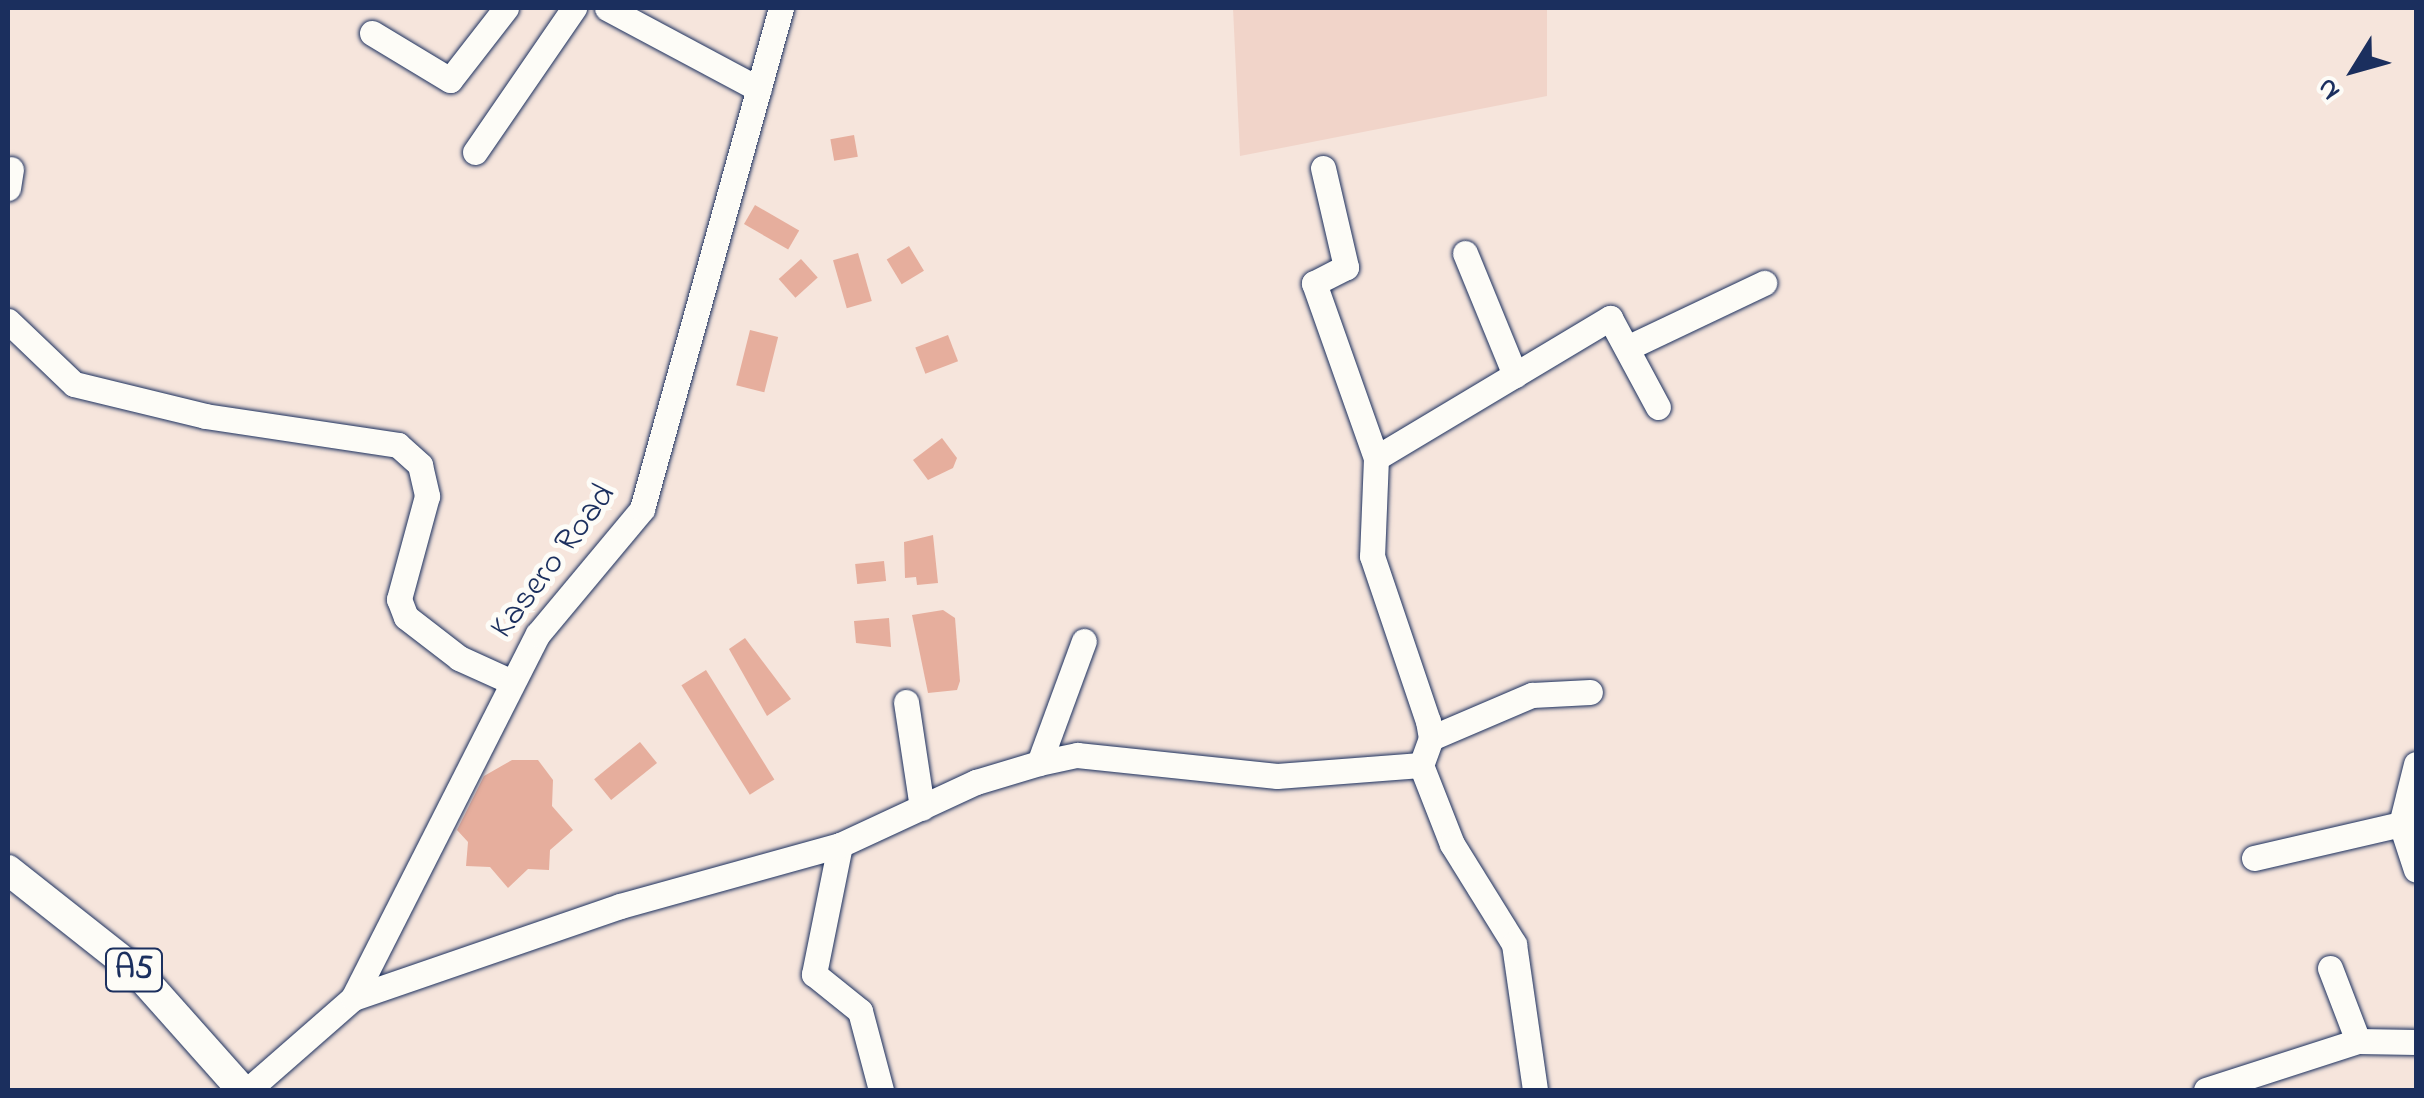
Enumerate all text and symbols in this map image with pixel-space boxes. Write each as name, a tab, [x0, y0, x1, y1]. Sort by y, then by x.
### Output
north arrow	[2304, 20, 2404, 120]
text: N	[2308, 68, 2352, 108]
street label: Kasero Road	[482, 476, 626, 648]
road number: A5	[104, 943, 164, 997]

